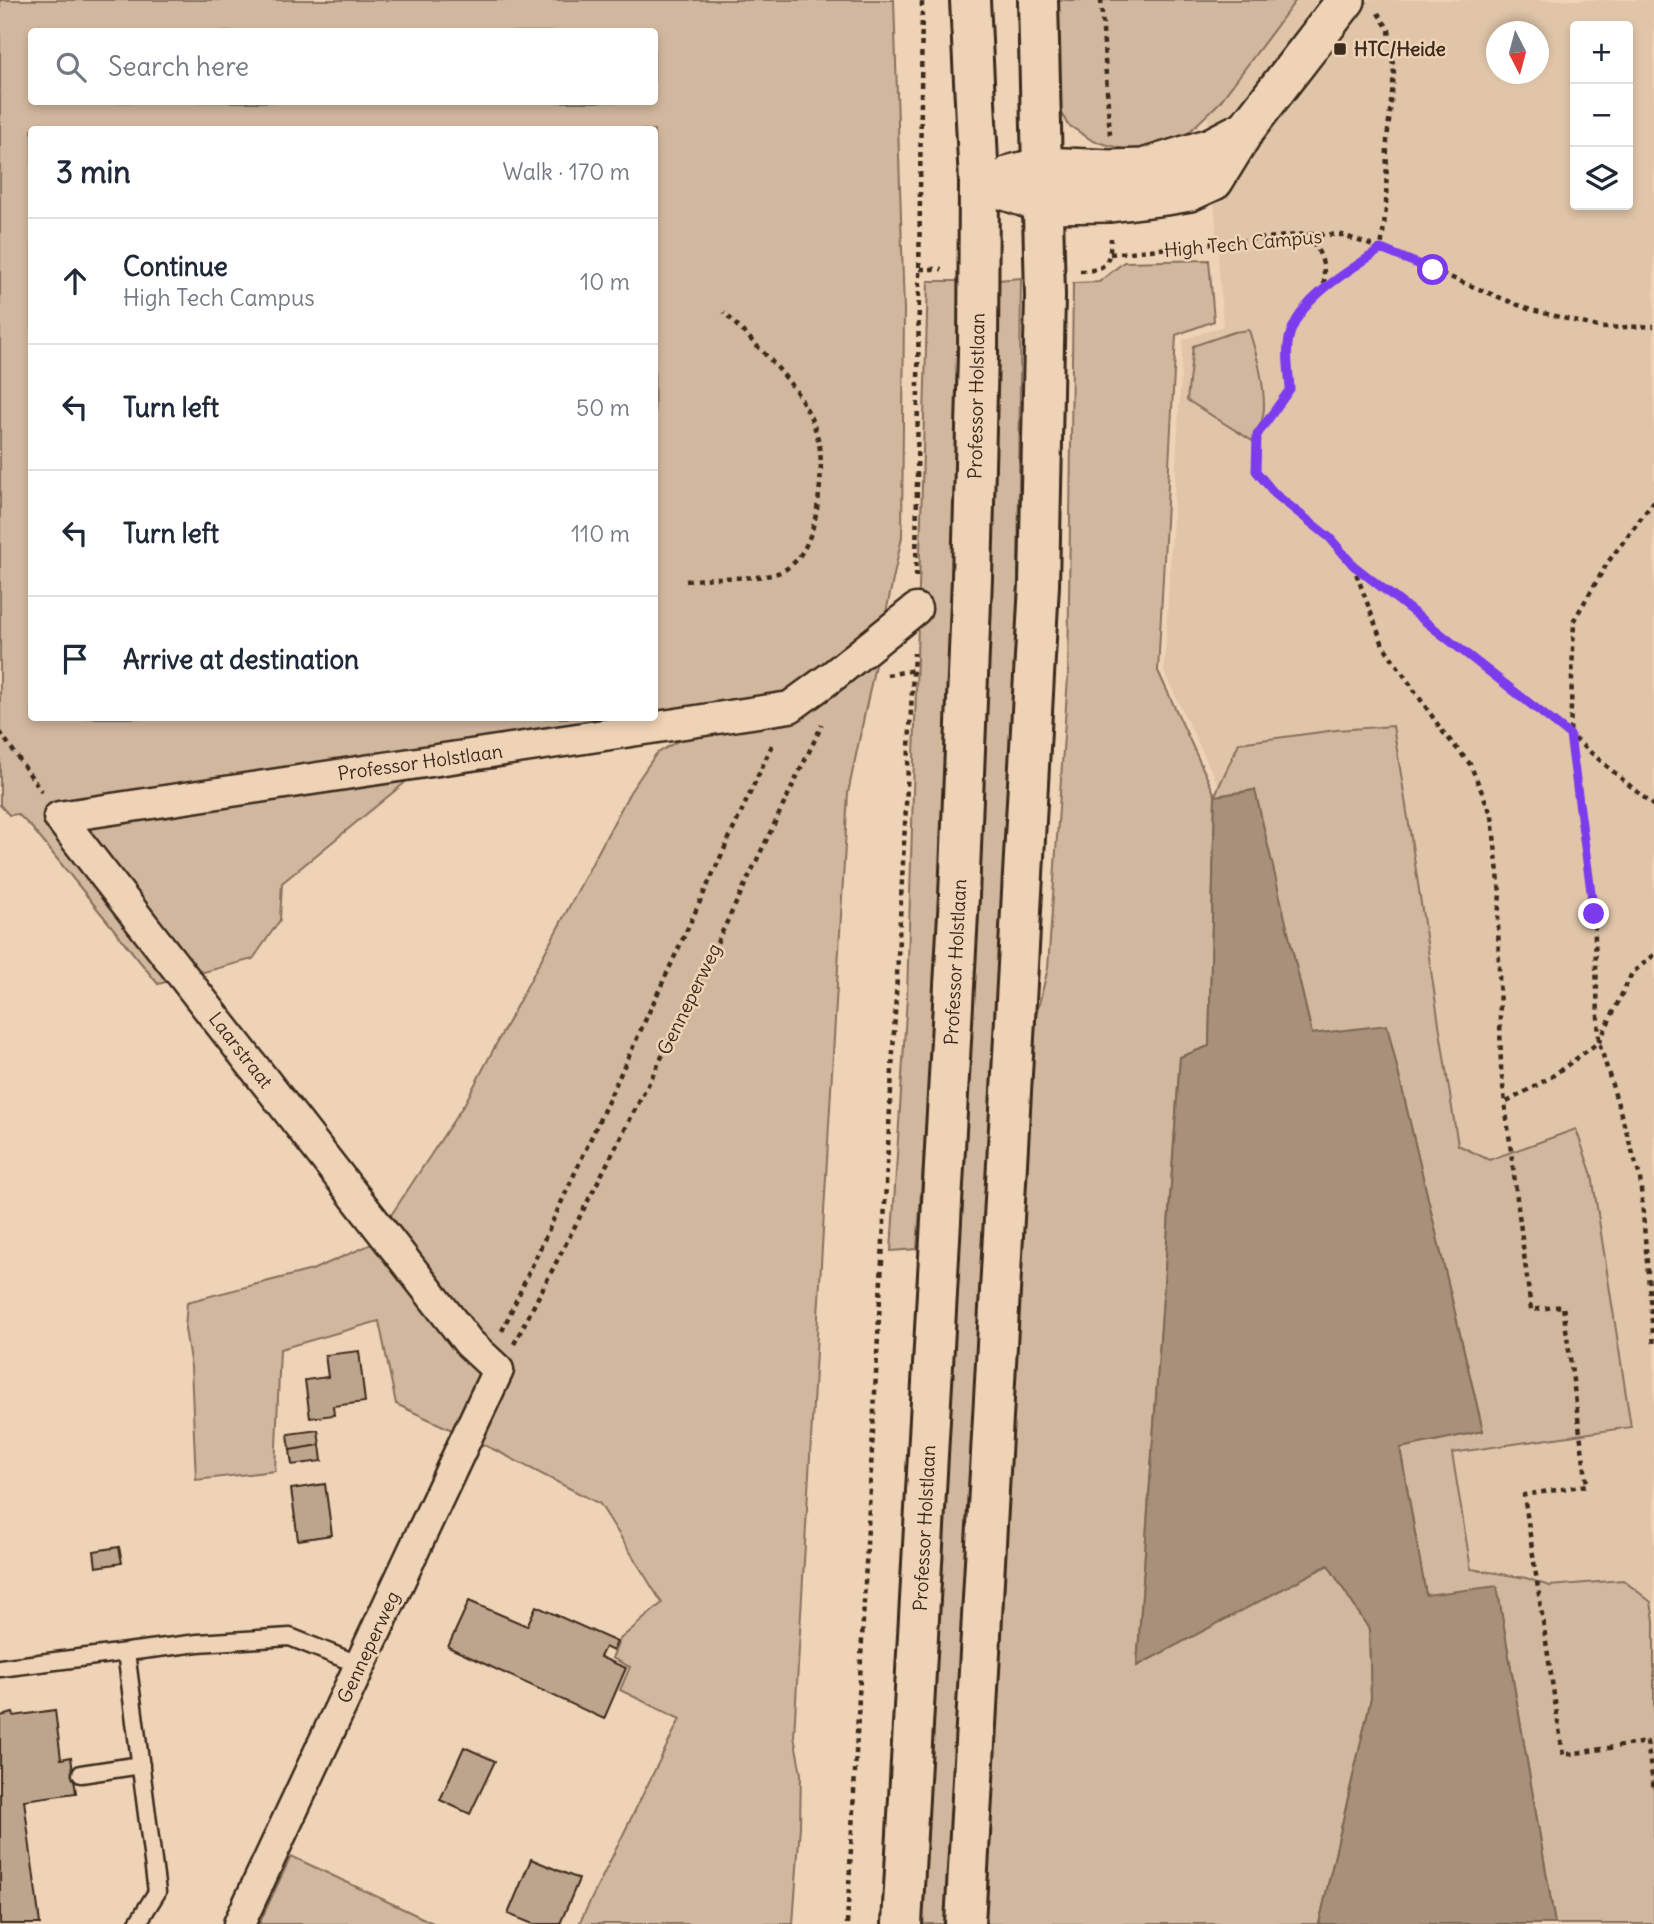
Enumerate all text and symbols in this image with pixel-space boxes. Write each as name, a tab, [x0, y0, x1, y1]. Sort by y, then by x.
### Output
north arrow	[1486, 21, 1549, 84]
map controls	[1570, 21, 1633, 210]
button: +	[1570, 21, 1633, 84]
search box	[28, 28, 658, 105]
place label: HTC/Heide	[1354, 37, 1446, 61]
marker: HTC/Heide	[1332, 41, 1348, 57]
icon: search	[52, 48, 90, 86]
text: Search here	[108, 50, 249, 83]
button: −	[1570, 84, 1633, 147]
button: layers	[1570, 147, 1633, 210]
text: 3 min	[56, 153, 131, 191]
text: Walk · 170 m	[503, 157, 630, 186]
street label: High Tech Campus	[1163, 224, 1323, 262]
text: Continue	[123, 250, 228, 283]
route start	[1417, 254, 1448, 285]
icon: ahead	[56, 262, 94, 300]
text: 10 m	[580, 267, 630, 296]
text: High Tech Campus	[123, 283, 315, 312]
street label: Professor Holstlaan	[963, 313, 989, 479]
icon: left	[56, 388, 94, 426]
text: Turn left	[123, 391, 219, 424]
text: 50 m	[576, 393, 630, 422]
icon: left	[56, 514, 94, 552]
text: Turn left	[123, 517, 219, 550]
text: 110 m	[571, 519, 630, 548]
icon: arrive	[56, 640, 94, 678]
text: Arrive at destination	[123, 643, 359, 676]
street label: Professor Holstlaan	[336, 739, 504, 785]
street label: Professor Holstlaan	[939, 878, 971, 1046]
route end	[1578, 898, 1609, 929]
street label: Genneperweg	[652, 939, 726, 1059]
street label: Laarstraat	[204, 1007, 278, 1093]
street label: Professor Holstlaan	[908, 1444, 940, 1612]
street label: Genneperweg	[332, 1587, 404, 1707]

